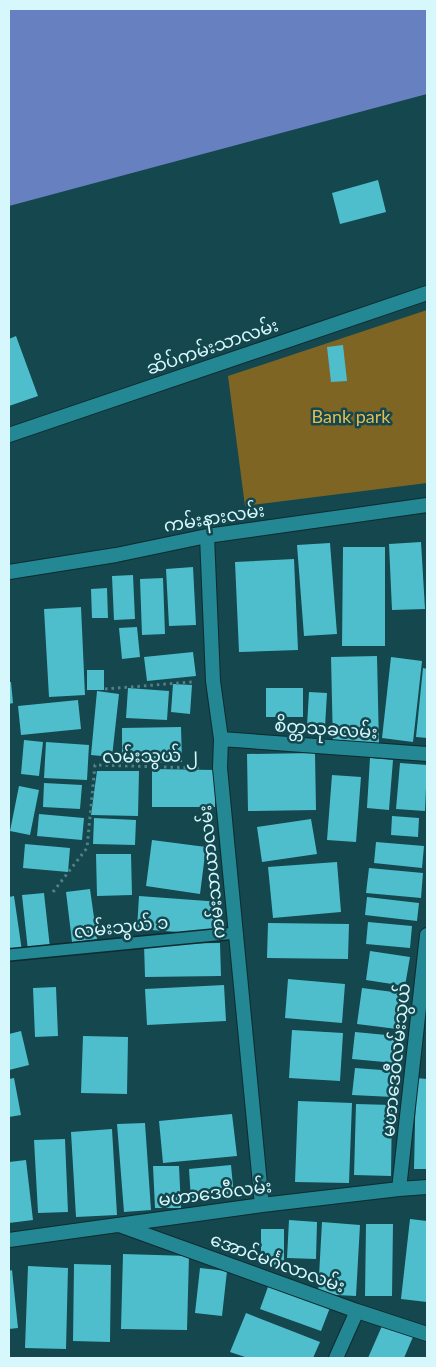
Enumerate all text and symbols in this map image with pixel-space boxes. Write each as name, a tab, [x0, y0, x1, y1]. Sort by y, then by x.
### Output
street label: ဆိပ်ကမ်းသာလမ်း	[142, 311, 281, 379]
park label: Bank park	[312, 405, 391, 427]
street label: ကမ်းနားလမ်း	[162, 497, 267, 541]
street label: စိတ္တသုခလမ်း	[273, 711, 379, 748]
street label: လမ်းသွယ် ၂	[102, 742, 198, 772]
street label: ကမ်းသာယာလမ်း	[192, 804, 229, 940]
street label: လမ်းသွယ် ၁	[72, 909, 170, 947]
street label: မဟာဒေဝီလမ်းသွယ်	[374, 982, 419, 1139]
street label: မဟာဒေဝီလမ်း	[157, 1172, 273, 1210]
street label: အောင်မင်္ဂလာလမ်း	[208, 1227, 349, 1297]

